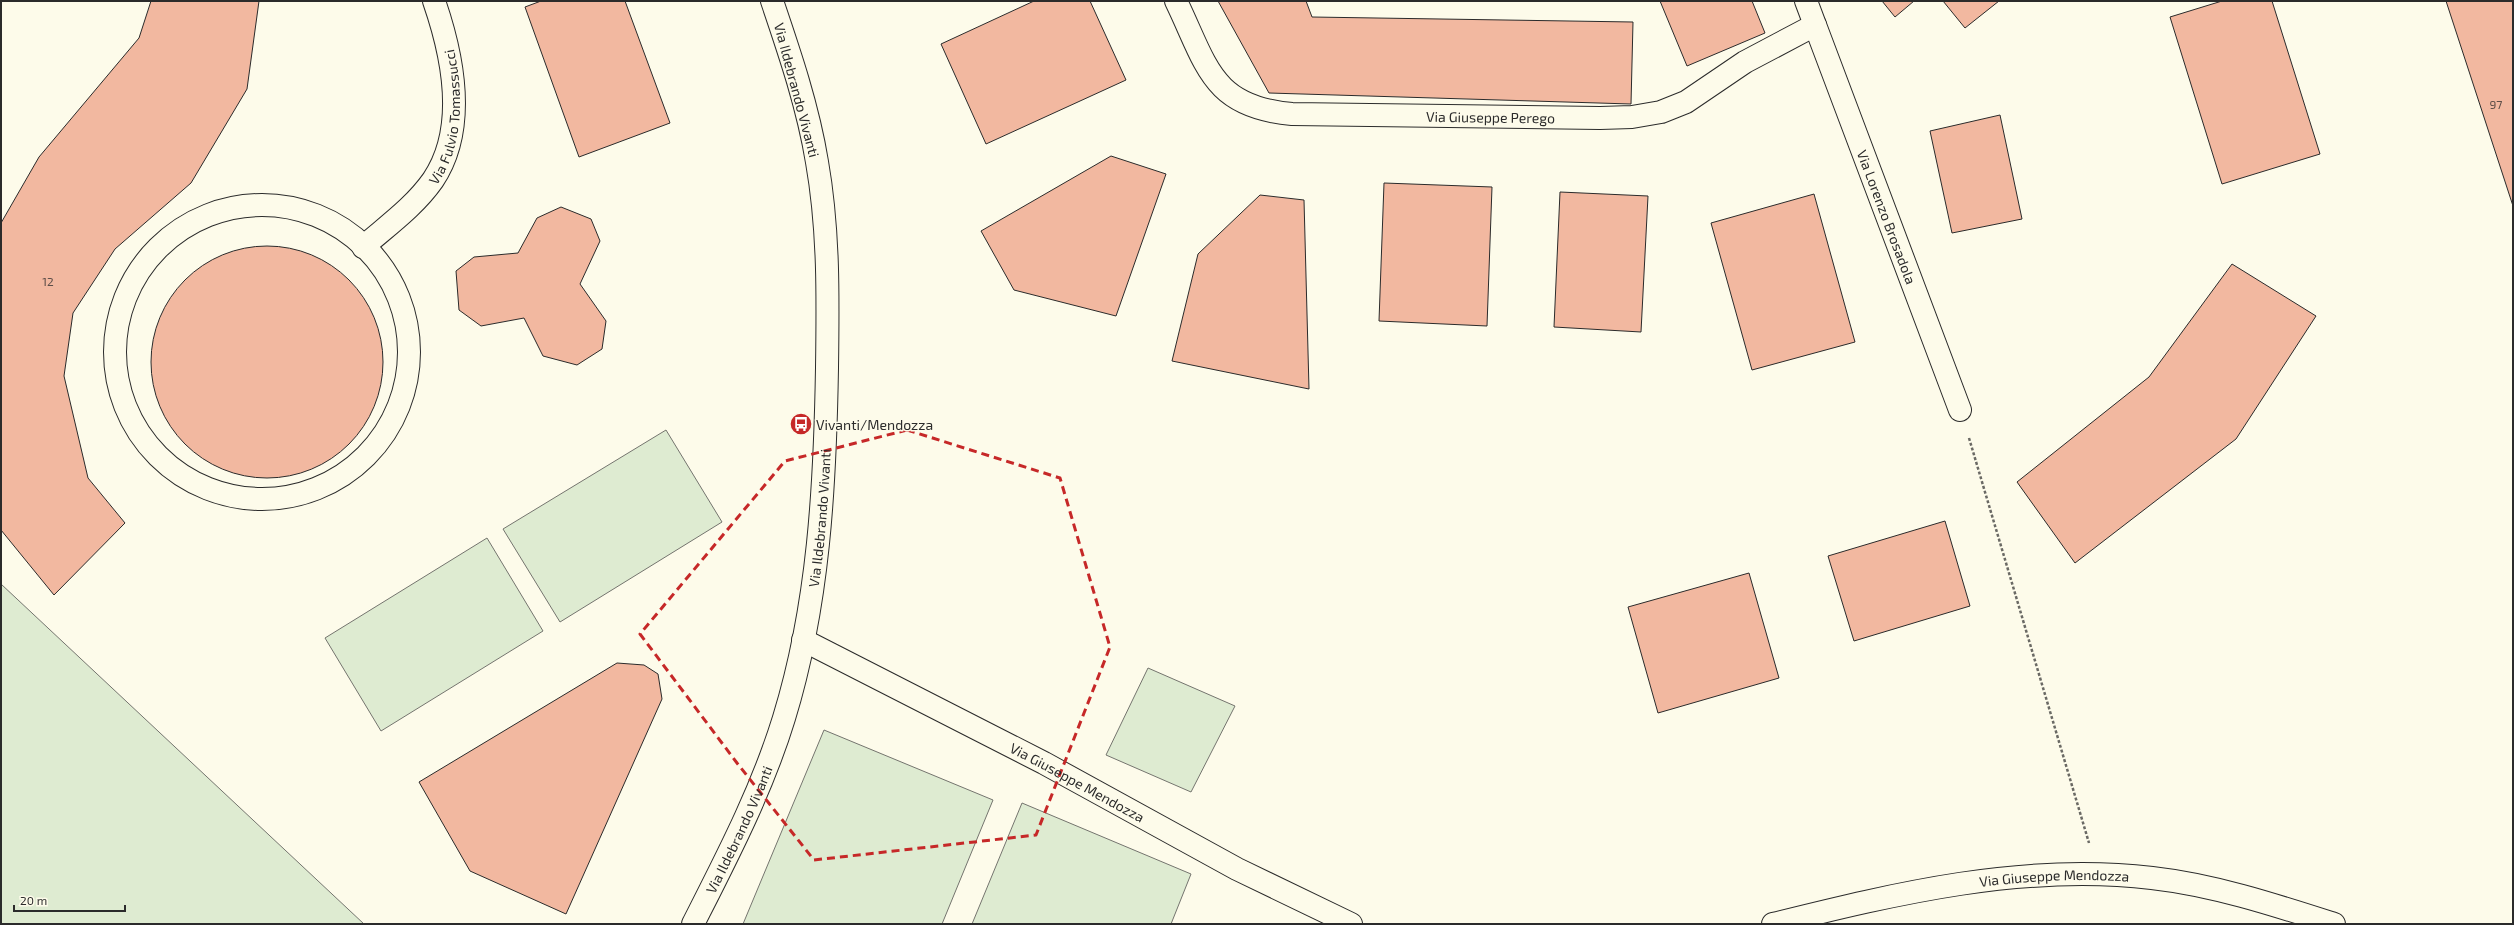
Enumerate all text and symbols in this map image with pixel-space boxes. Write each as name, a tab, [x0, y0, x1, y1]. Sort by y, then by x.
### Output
street label: Via Ildebrando Vivanti	[771, 21, 823, 159]
street label: Via Fulvio Tomassucci	[424, 48, 463, 187]
house number: 97	[2489, 97, 2503, 111]
street label: Via Giuseppe Perego	[1426, 107, 1555, 126]
street label: Via Lorenzo Brosadola	[1854, 147, 1920, 286]
house number: 12	[42, 274, 54, 288]
bus stop icon: Vivanti/Mendozza	[788, 411, 814, 437]
place label: Vivanti/Mendozza	[816, 416, 933, 433]
street label: Via Ildebrando Vivanti	[804, 449, 833, 588]
street label: Via Giuseppe Mendozza	[1007, 739, 1148, 825]
street label: Via Ildebrando Vivanti	[702, 763, 775, 896]
street label: Via Giuseppe Mendozza	[1978, 866, 2130, 890]
scale bar	[14, 887, 125, 913]
text: 20 m	[20, 893, 47, 907]

